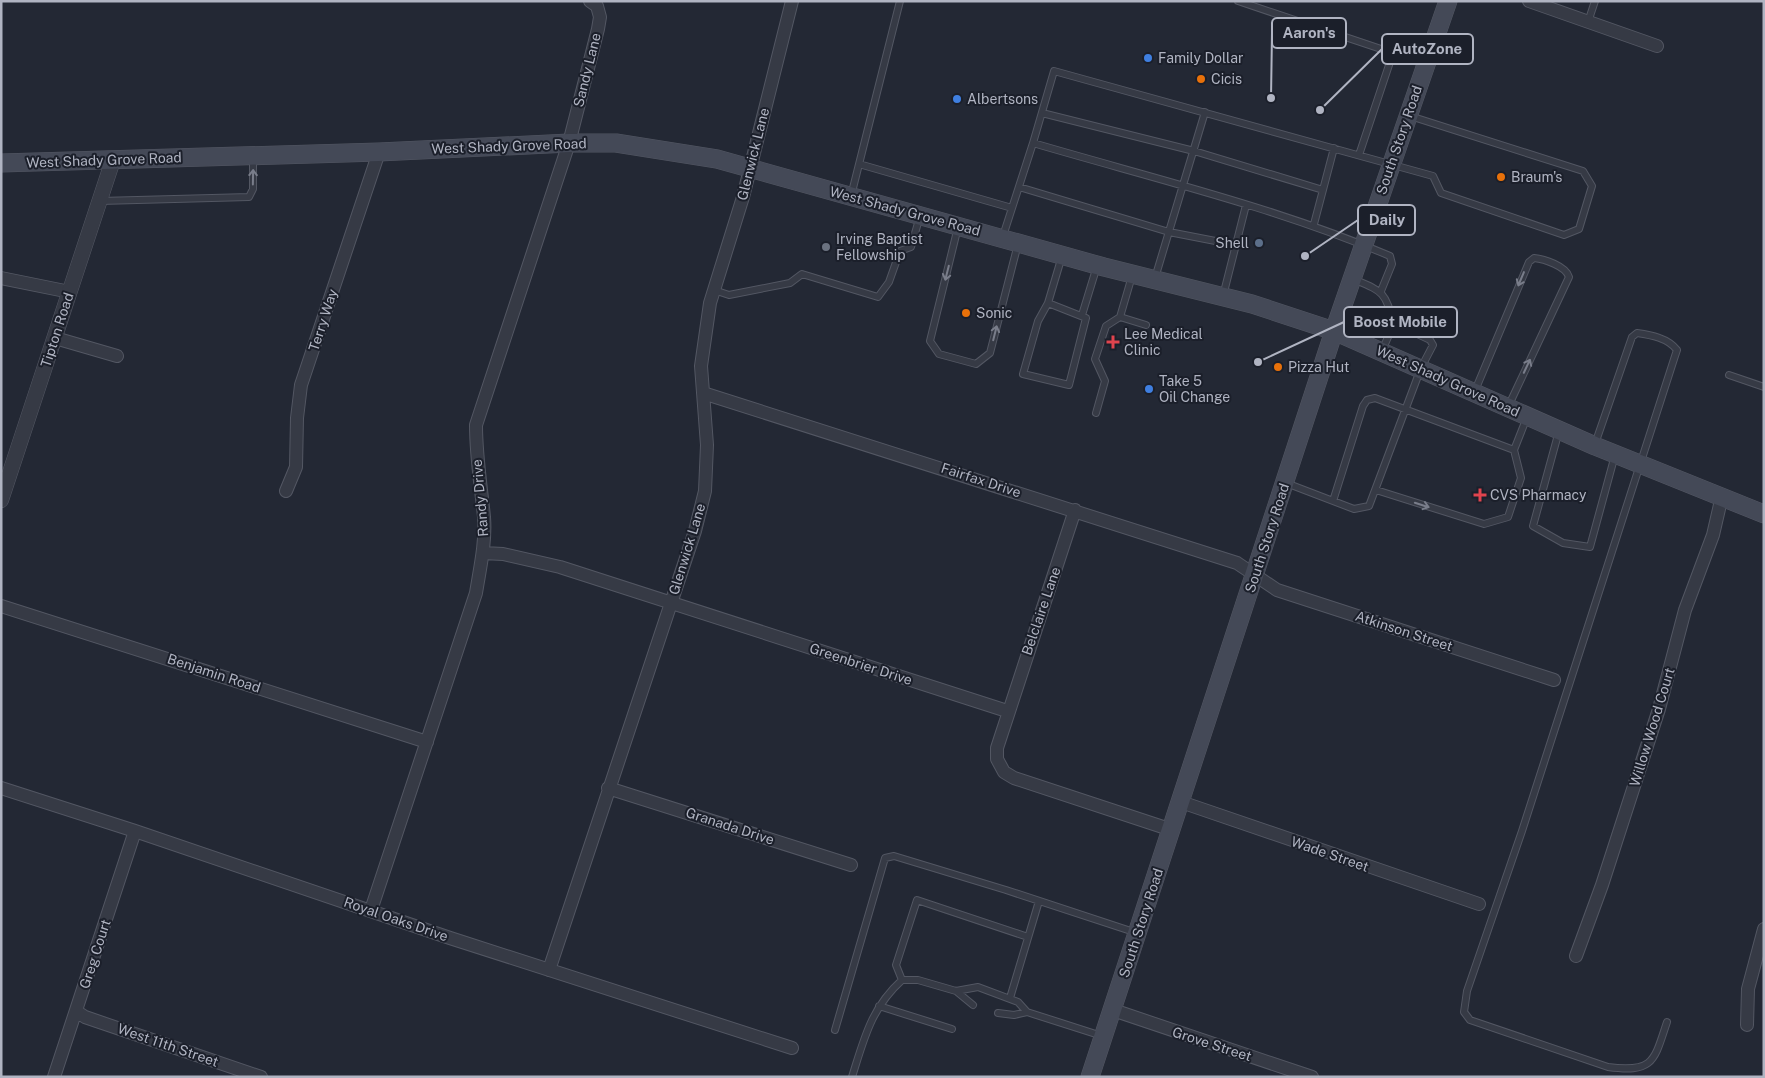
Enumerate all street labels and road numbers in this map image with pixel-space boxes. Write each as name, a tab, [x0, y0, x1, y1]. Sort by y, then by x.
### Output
street label: Sandy Lane	[570, 31, 604, 109]
street label: South Story Road	[1373, 83, 1425, 197]
street label: Glenwick Lane	[734, 106, 772, 202]
street label: West Shady Grove Road	[431, 135, 587, 157]
street label: West Shady Grove Road	[26, 149, 182, 171]
street label: West Shady Grove Road	[828, 183, 982, 239]
street label: Terry Way	[305, 286, 341, 353]
street label: Tipton Road	[37, 291, 77, 369]
street label: West Shady Grove Road	[1374, 342, 1522, 420]
street label: Randy Drive	[469, 458, 491, 537]
street label: Fairfax Drive	[939, 460, 1023, 500]
street label: South Story Road	[1242, 481, 1292, 595]
street label: Glenwick Lane	[666, 501, 709, 597]
street label: Belclaire Lane	[1018, 565, 1064, 657]
street label: Atkinson Street	[1353, 608, 1455, 654]
street label: Greenbrier Drive	[808, 640, 914, 688]
street label: Benjamin Road	[165, 650, 263, 696]
street label: Willow Wood Court	[1626, 666, 1678, 788]
street label: Granada Drive	[684, 804, 776, 848]
street label: Wade Street	[1289, 833, 1371, 875]
street label: South Story Road	[1116, 866, 1166, 980]
street label: Royal Oaks Drive	[342, 894, 450, 944]
street label: Greg Court	[76, 917, 114, 991]
street label: West 11th Street	[115, 1020, 221, 1070]
street label: Grove Street	[1170, 1024, 1254, 1064]

